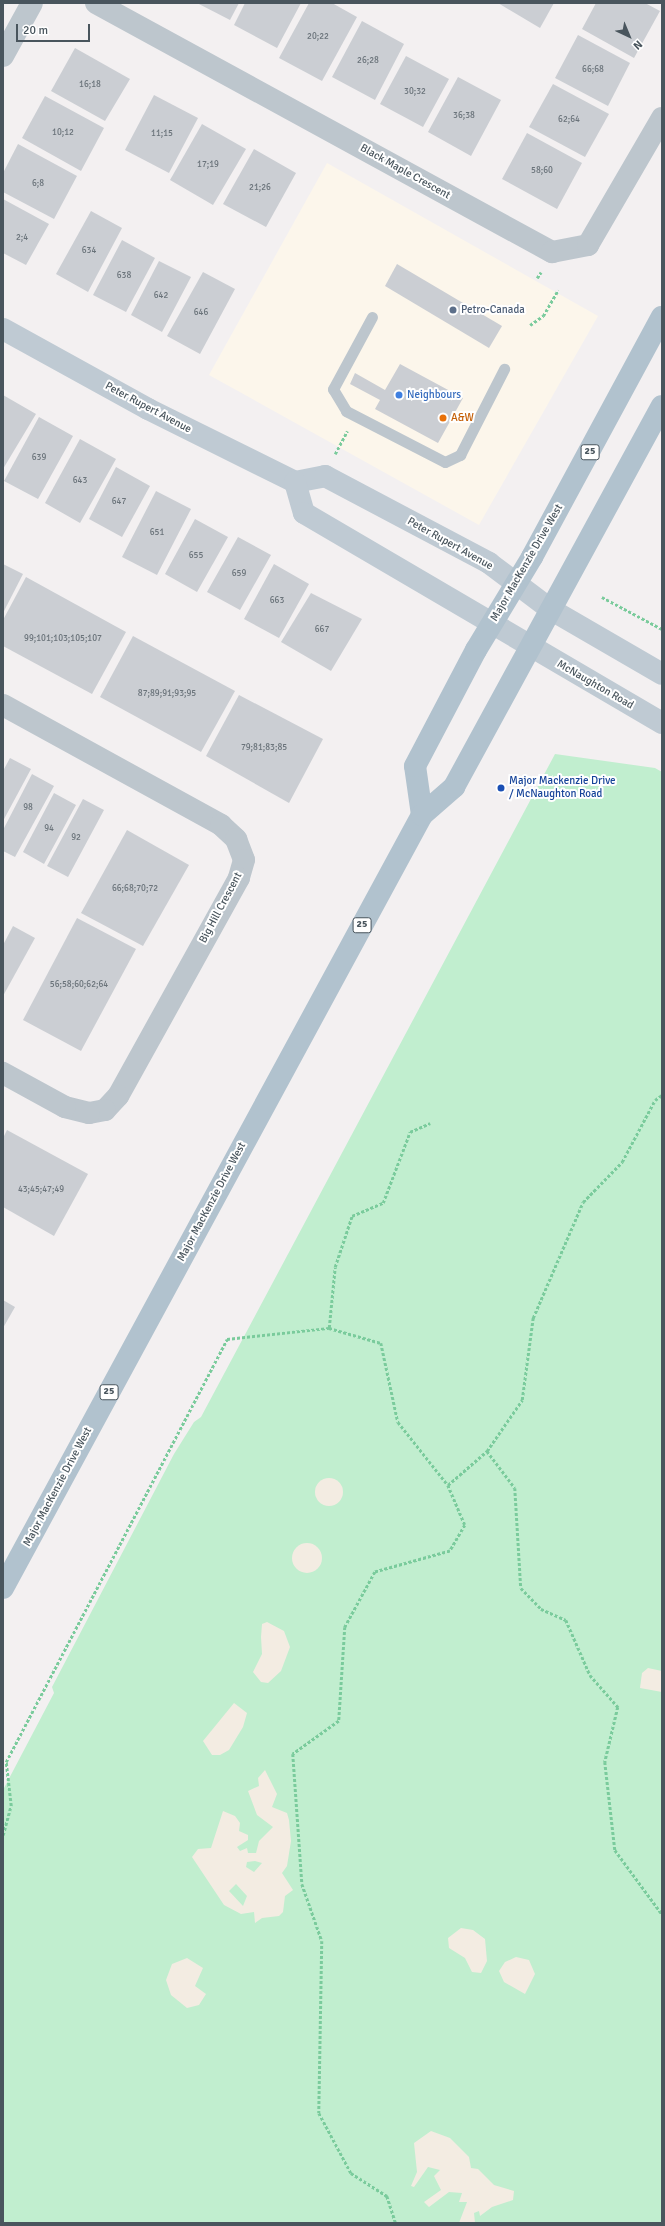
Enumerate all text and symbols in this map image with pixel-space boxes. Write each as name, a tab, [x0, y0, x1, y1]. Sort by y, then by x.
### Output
scale bar	[18, 16, 92, 42]
north arrow	[609, 16, 649, 56]
text: 20 m	[23, 23, 48, 38]
house number: 20;22	[307, 32, 329, 42]
text: N	[630, 38, 645, 52]
house number: 26;28	[357, 56, 379, 66]
house number: 66;68	[582, 65, 604, 75]
house number: 16;18	[79, 80, 101, 90]
house number: 30;32	[404, 87, 426, 97]
house number: 36;38	[453, 111, 475, 121]
house number: 62;64	[558, 115, 580, 125]
house number: 10;12	[52, 128, 74, 138]
house number: 11;15	[151, 129, 173, 139]
street label: Black Maple Crescent	[358, 142, 452, 202]
house number: 17;19	[197, 160, 219, 170]
house number: 58;60	[531, 166, 553, 176]
house number: 6;8	[32, 179, 44, 189]
house number: 21;26	[249, 183, 271, 193]
house number: 2;4	[16, 233, 28, 243]
house number: 634	[82, 246, 96, 256]
house number: 638	[117, 271, 131, 281]
house number: 642	[154, 291, 168, 301]
place label: Petro-Canada	[461, 303, 525, 317]
marker: Petro-Canada	[448, 305, 458, 315]
house number: 646	[194, 308, 208, 318]
street label: Peter Rupert Avenue	[103, 380, 193, 436]
place label: Neighbours	[407, 388, 461, 402]
marker: Neighbours	[394, 390, 404, 400]
place label: A&W	[451, 411, 474, 425]
marker: A&W	[438, 413, 448, 423]
road number: 25	[580, 444, 600, 460]
house number: 639	[32, 453, 46, 463]
house number: 643	[73, 476, 87, 486]
house number: 647	[112, 497, 126, 507]
street label: Major MacKenzie Drive West	[488, 502, 566, 624]
street label: Peter Rupert Avenue	[405, 515, 495, 573]
house number: 651	[150, 528, 164, 538]
house number: 655	[189, 551, 203, 561]
house number: 659	[232, 569, 246, 579]
house number: 663	[270, 596, 284, 606]
house number: 667	[315, 625, 329, 635]
house number: 99;101;103;105;107	[24, 634, 102, 644]
street label: McNaughton Road	[554, 658, 636, 712]
house number: 87;89;91;93;95	[138, 689, 196, 699]
house number: 79;81;83;85	[241, 743, 287, 753]
place label: Major Mackenzie Drive / McNaughton Road	[509, 775, 616, 801]
marker: Major Mackenzie Drive / McNaughton Road	[496, 783, 506, 793]
house number: 98	[23, 803, 33, 813]
house number: 94	[44, 824, 54, 834]
house number: 92	[71, 833, 81, 843]
street label: Big Hill Crescent	[197, 870, 245, 946]
house number: 66;68;70;72	[112, 884, 158, 894]
road number: 25	[352, 917, 372, 933]
house number: 56;58;60;62;64	[50, 980, 108, 990]
street label: Major MacKenzie Drive West	[175, 1140, 249, 1264]
house number: 43;45;47;49	[18, 1185, 64, 1195]
road number: 25	[99, 1384, 119, 1400]
street label: Major MacKenzie Drive West	[21, 1425, 95, 1549]

